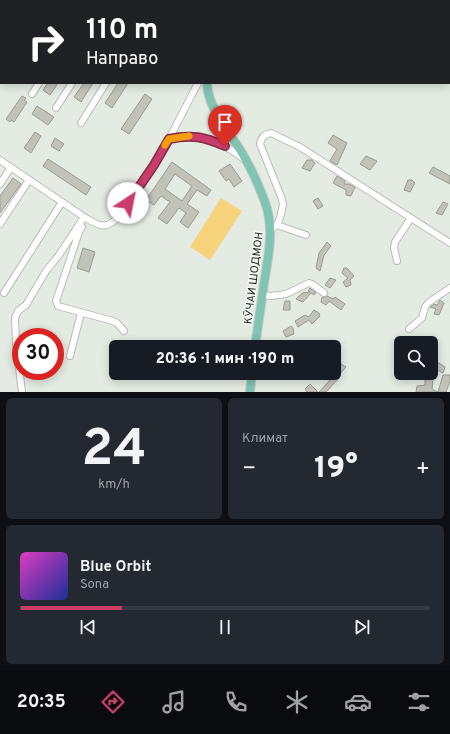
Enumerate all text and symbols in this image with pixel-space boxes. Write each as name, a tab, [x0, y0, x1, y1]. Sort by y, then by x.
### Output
text: 110 m	[86, 13, 158, 49]
icon: right	[20, 16, 72, 68]
text: Направо	[86, 48, 158, 71]
pin	[208, 105, 242, 146]
icon: arrive	[214, 111, 236, 133]
position arrow	[107, 182, 149, 224]
street label: КӮЧАИ ШОДМОН	[241, 231, 267, 325]
speed limit sign: 30	[12, 328, 64, 380]
map controls	[394, 336, 438, 380]
button: search	[394, 336, 438, 380]
text: 20:36 · 1 мин · 190 m	[156, 350, 294, 369]
text: 24	[81, 418, 147, 484]
text: Климат	[242, 431, 288, 447]
text: 19°	[314, 451, 358, 488]
text: −	[242, 456, 256, 483]
text: +	[416, 456, 430, 483]
text: km/h	[98, 477, 130, 493]
text: Blue Orbit	[80, 558, 151, 577]
text: Sona	[80, 577, 109, 593]
icon: previous	[77, 616, 99, 638]
icon: pause	[214, 616, 236, 638]
icon: next	[351, 616, 373, 638]
icon: directions	[99, 688, 127, 716]
icon: music	[160, 688, 188, 716]
icon: phone	[222, 688, 250, 716]
icon: climate	[283, 688, 311, 716]
icon: car	[344, 688, 372, 716]
icon: filters	[405, 688, 433, 716]
text: 20:35	[17, 691, 66, 714]

